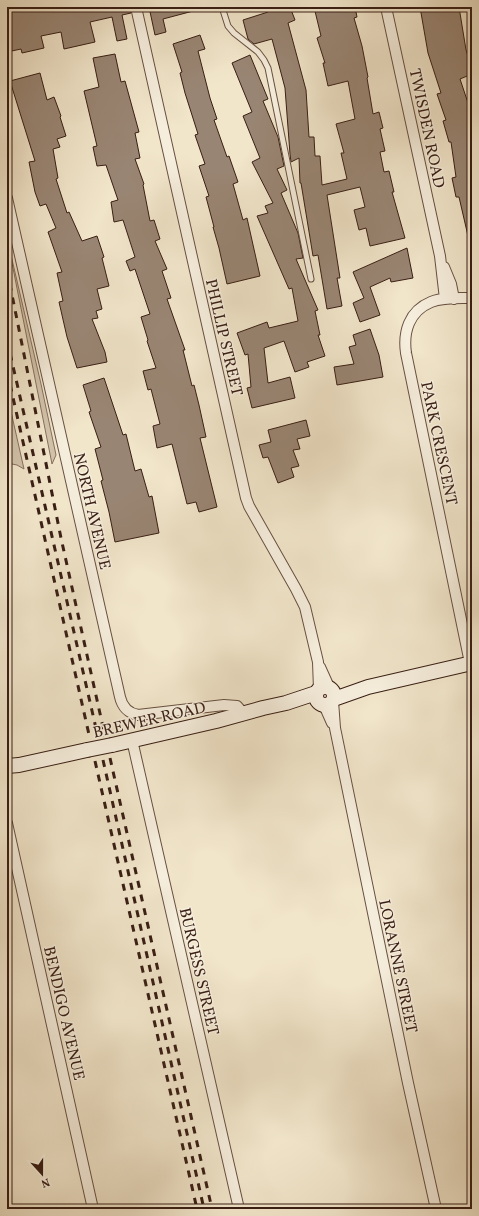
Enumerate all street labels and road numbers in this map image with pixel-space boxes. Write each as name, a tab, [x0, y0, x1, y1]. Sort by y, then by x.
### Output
street label: TWISDEN ROAD	[403, 67, 450, 190]
street label: PHILLIP STREET	[199, 277, 247, 398]
street label: PARK CRESCENT	[414, 380, 462, 507]
street label: NORTH AVENUE	[67, 451, 115, 572]
street label: BREWER ROAD	[91, 697, 208, 745]
street label: LORANNE STREET	[372, 898, 422, 1035]
street label: BURGESS STREET	[173, 906, 223, 1037]
street label: BENDIGO AVENUE	[37, 944, 89, 1083]

